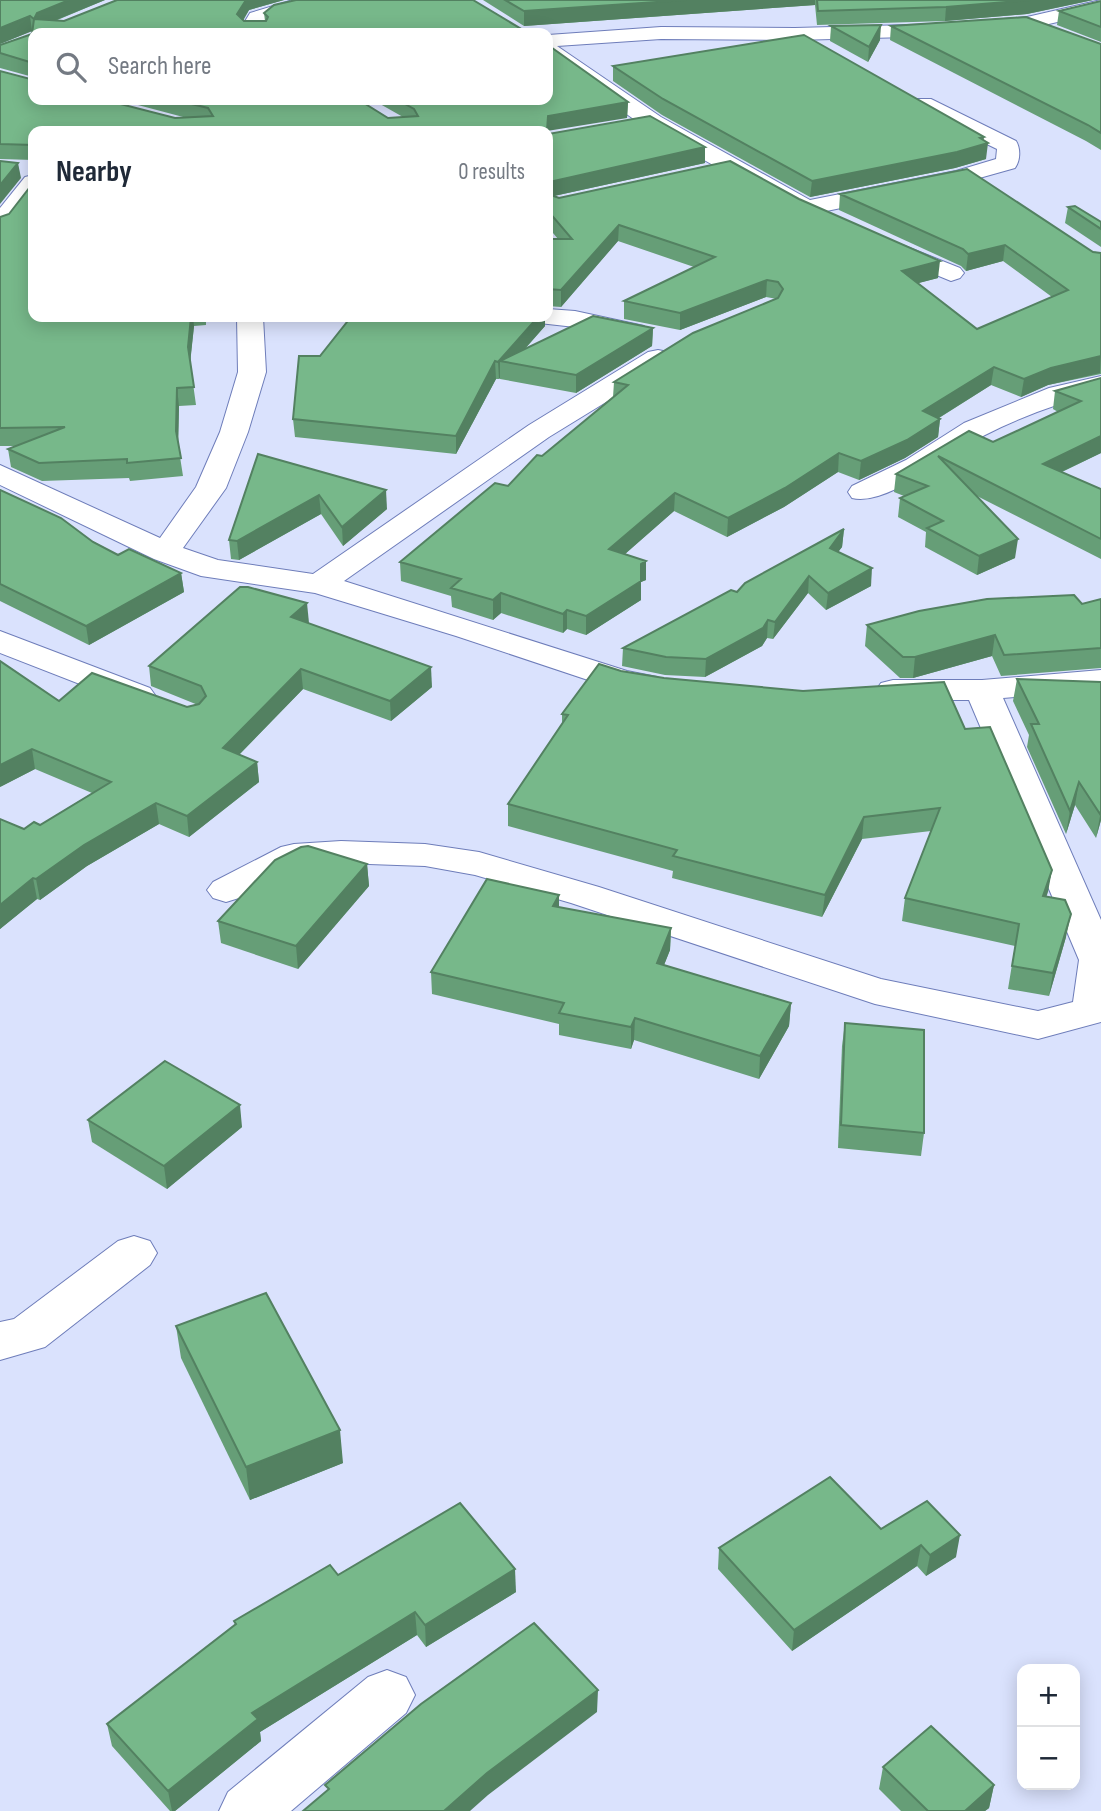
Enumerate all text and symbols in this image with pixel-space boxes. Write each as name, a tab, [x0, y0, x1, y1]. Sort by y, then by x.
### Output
search box	[28, 28, 553, 105]
icon: search	[52, 48, 90, 86]
text: Search here	[108, 51, 211, 82]
text: Nearby	[56, 154, 132, 190]
text: 0 results	[458, 158, 525, 186]
map controls	[1017, 1664, 1080, 1790]
button: +	[1017, 1664, 1080, 1727]
button: −	[1017, 1727, 1080, 1790]

